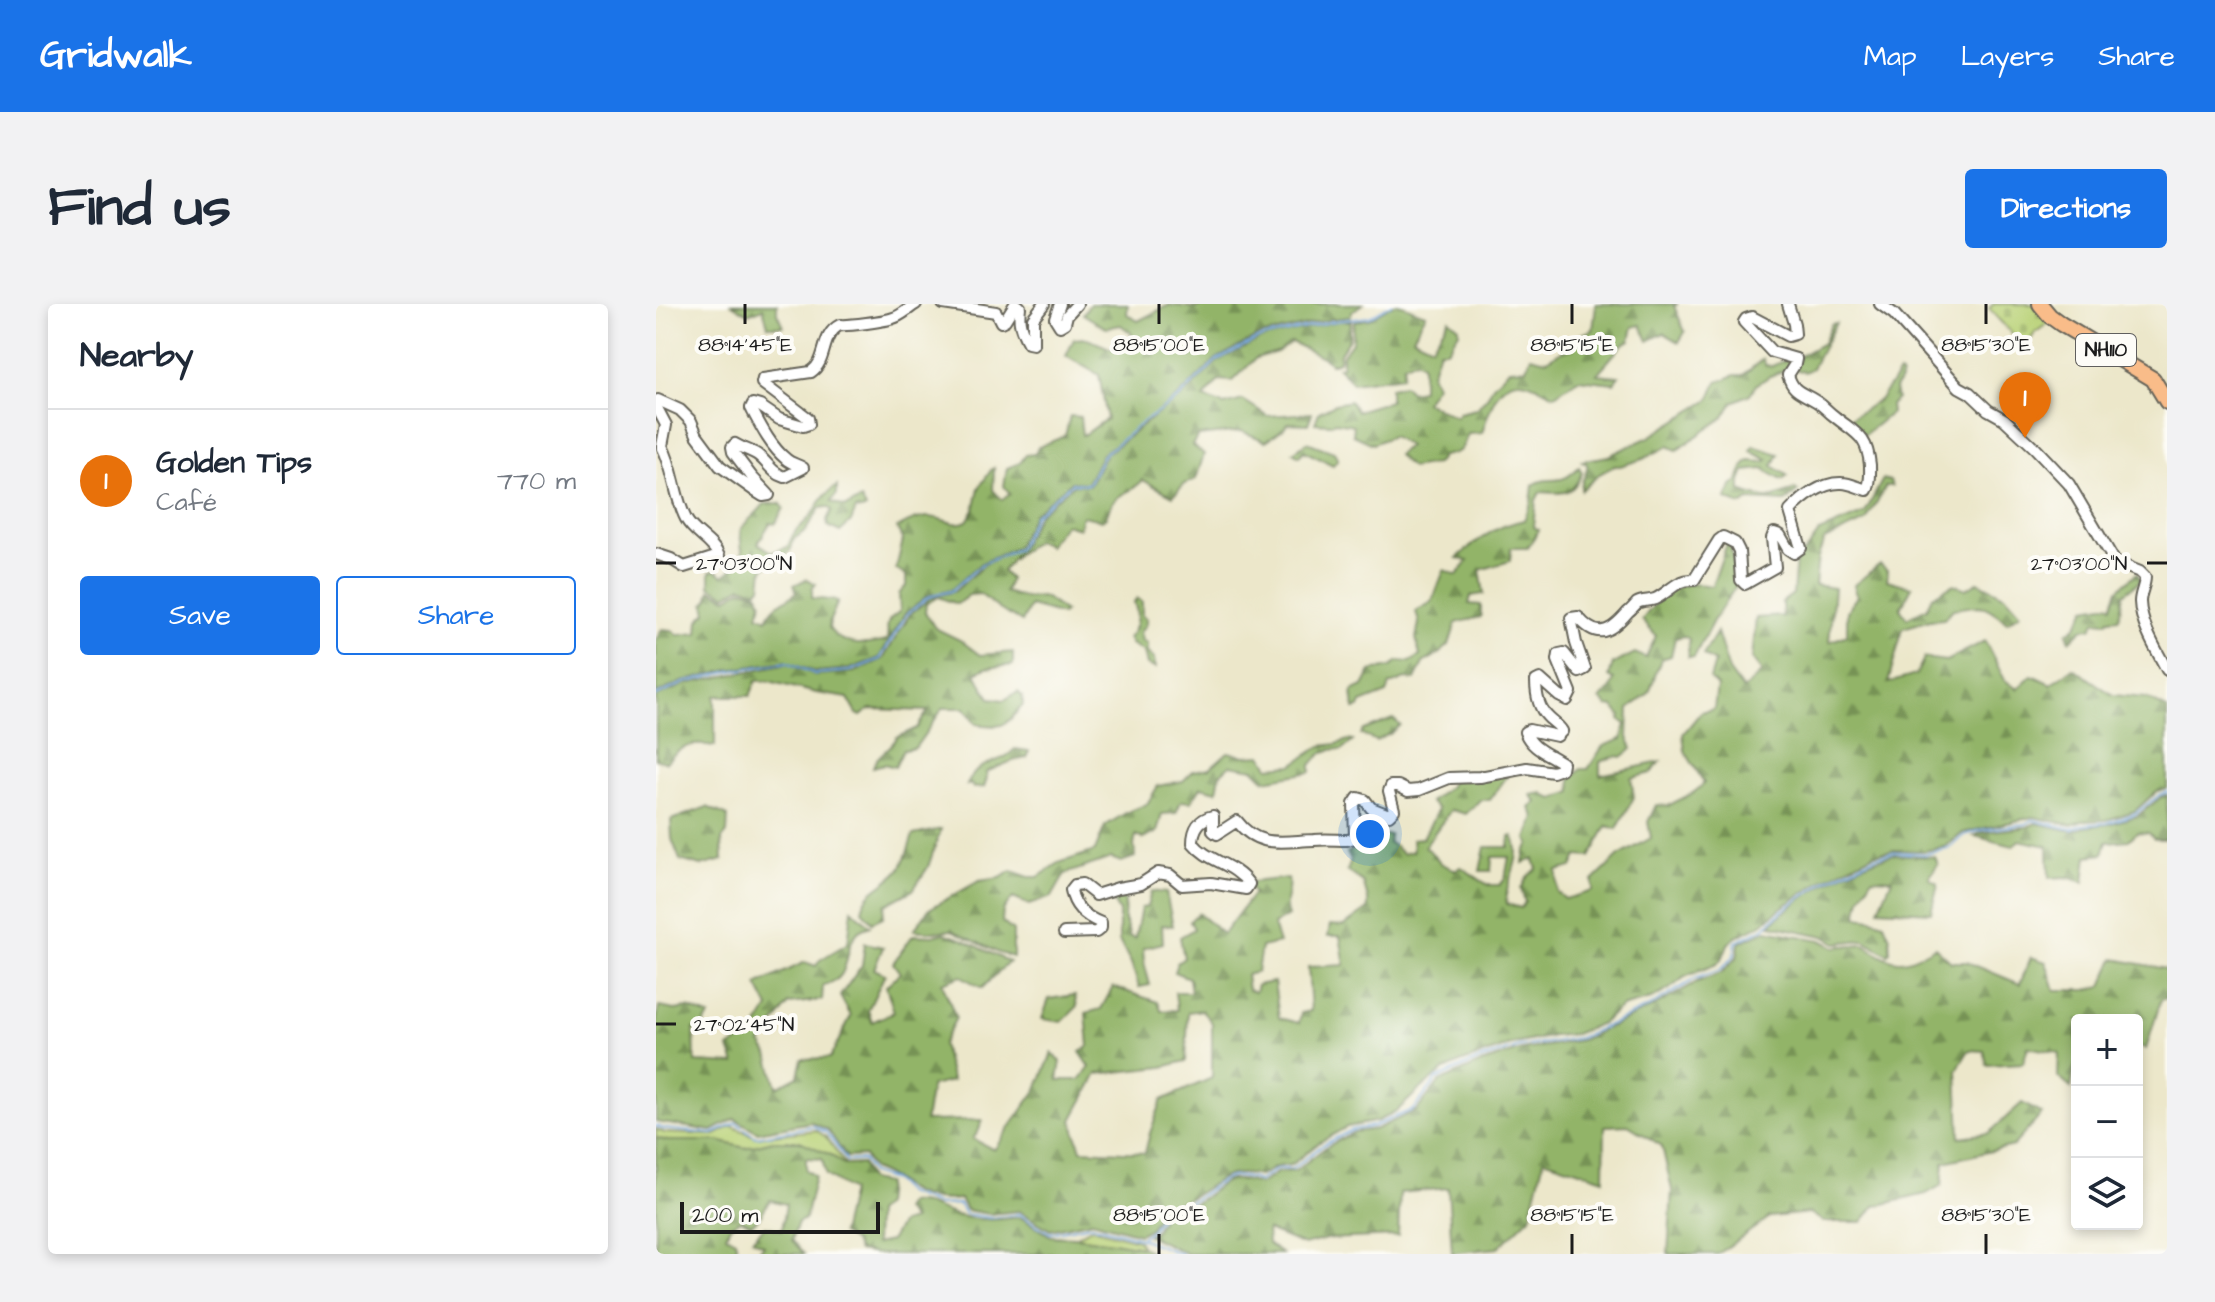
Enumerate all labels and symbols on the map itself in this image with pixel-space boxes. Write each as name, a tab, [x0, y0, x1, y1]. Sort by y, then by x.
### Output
text: 88°14'45"E	[698, 331, 792, 359]
text: 88°15'00"E	[1113, 331, 1205, 359]
text: 88°15'15"E	[1530, 331, 1614, 359]
text: 88°15'30"E	[1941, 331, 2031, 359]
road number: NH110	[2076, 334, 2136, 366]
pin: 1	[1999, 372, 2051, 438]
text: 27°03'00"N	[696, 550, 792, 578]
text: 27°03'00"N	[2031, 550, 2127, 578]
your location	[1350, 814, 1390, 854]
text: 27°02'45"N	[694, 1011, 794, 1039]
scale bar	[680, 1198, 880, 1234]
text: 88°15'00"E	[1113, 1201, 1205, 1229]
text: 88°15'15"E	[1530, 1201, 1614, 1229]
text: 88°15'30"E	[1941, 1201, 2031, 1229]

